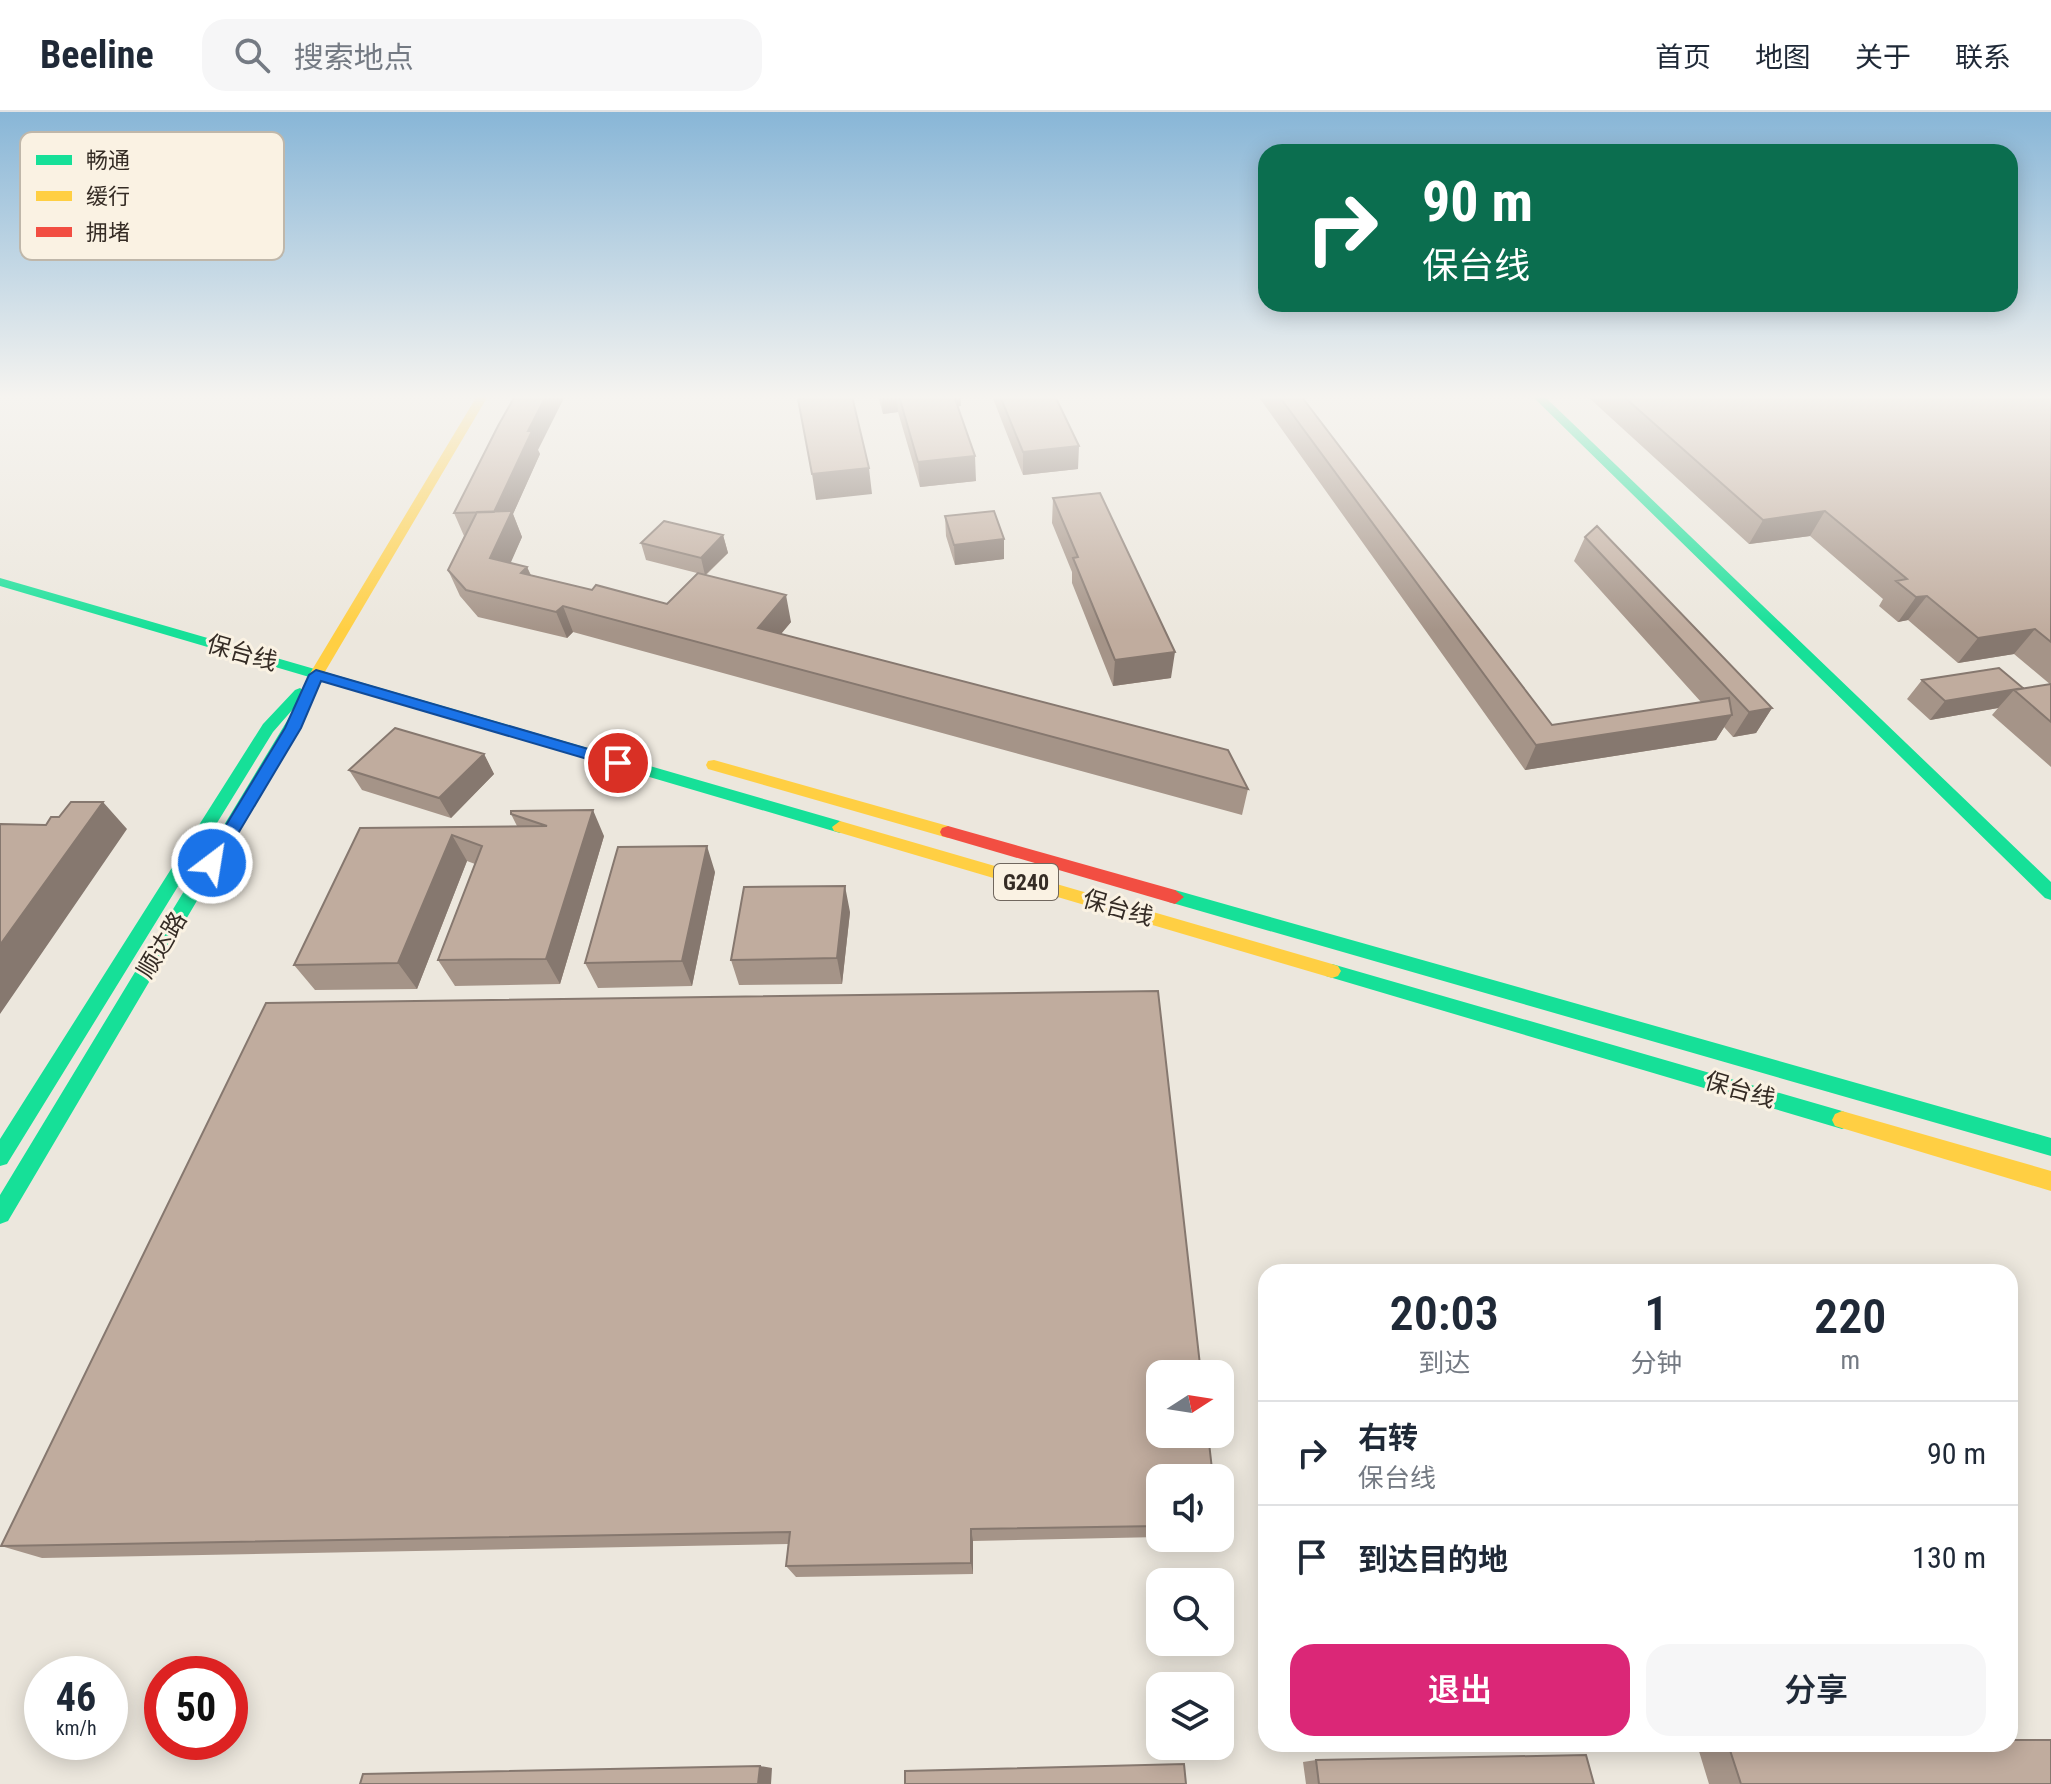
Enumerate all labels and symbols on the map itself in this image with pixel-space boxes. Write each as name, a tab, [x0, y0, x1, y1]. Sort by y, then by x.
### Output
legend	[20, 132, 284, 260]
text: 畅通	[86, 148, 130, 173]
text: 缓行	[86, 184, 130, 209]
text: 拥堵	[86, 220, 130, 245]
street label: 保台线	[204, 630, 280, 676]
pin	[584, 729, 652, 797]
position arrow	[170, 821, 254, 905]
road number: G240	[994, 864, 1058, 900]
street label: 保台线	[1080, 885, 1156, 931]
street label: 顺达路	[131, 907, 193, 983]
street label: 保台线	[1702, 1067, 1778, 1113]
north arrow	[1146, 1360, 1234, 1448]
speed limit sign: 50	[144, 1656, 248, 1760]

